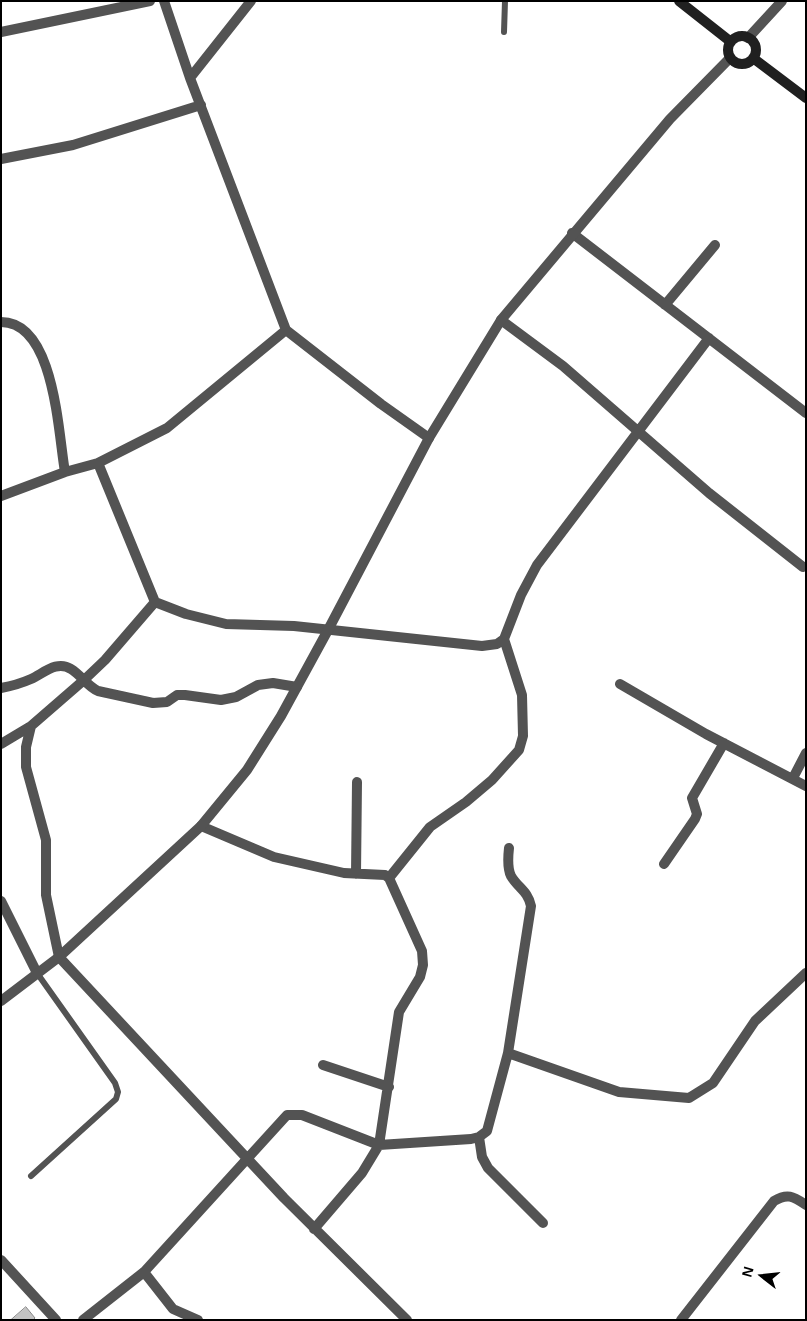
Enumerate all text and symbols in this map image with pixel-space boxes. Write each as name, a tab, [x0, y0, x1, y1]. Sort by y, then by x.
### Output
north arrow	[737, 1251, 787, 1301]
text: N	[738, 1265, 757, 1279]

